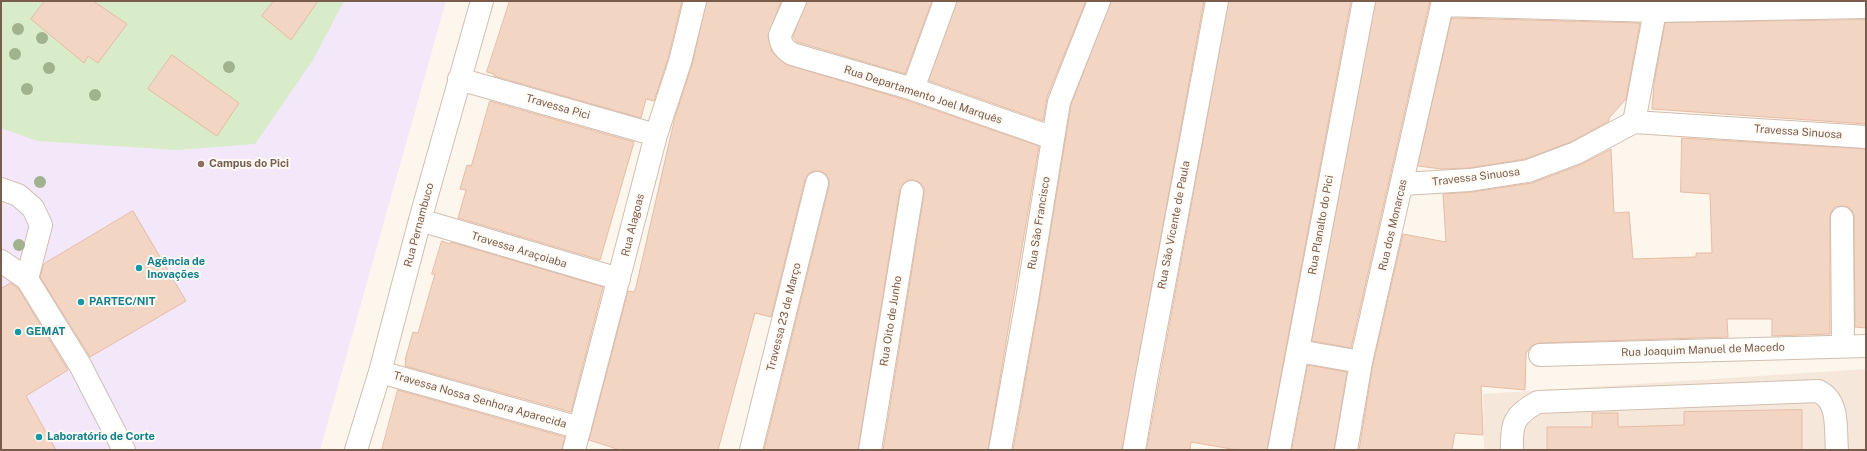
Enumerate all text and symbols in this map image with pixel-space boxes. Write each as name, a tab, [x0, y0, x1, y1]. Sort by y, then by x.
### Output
street label: Rua Departamento Joel Marquês	[842, 63, 1004, 127]
street label: Travessa Pici	[524, 92, 592, 122]
street label: Travessa Sinuosa	[1753, 122, 1843, 142]
place label: Campus do Pici	[209, 157, 289, 171]
marker: Campus do Pici	[196, 159, 206, 169]
street label: Rua São Vicente de Paula	[1155, 160, 1193, 290]
street label: Travessa Sinuosa	[1431, 165, 1521, 189]
street label: Rua Planalto do Pici	[1306, 174, 1336, 276]
street label: Rua São Francisco	[1025, 175, 1053, 271]
street label: Rua dos Monarcas	[1376, 178, 1410, 272]
street label: Rua Pernambuco	[401, 181, 437, 269]
street label: Rua Alagoas	[619, 192, 647, 258]
street label: Travessa Araçoiaba	[470, 229, 568, 271]
place label: Agência de Inovações	[147, 255, 205, 281]
street label: Travessa 23 de Março	[764, 261, 804, 373]
marker: Agência de Inovações	[134, 263, 144, 273]
street label: Rua Oito de Junho	[877, 275, 905, 367]
place label: PARTEC/NIT	[89, 295, 156, 309]
marker: PARTEC/NIT	[76, 297, 86, 307]
place label: GEMAT	[26, 325, 65, 339]
marker: GEMAT	[13, 327, 23, 337]
street label: Rua Joaquim Manuel de Macedo	[1621, 341, 1785, 359]
street label: Travessa Nossa Senhora Aparecida	[392, 369, 568, 431]
place label: Laboratório de Corte	[47, 430, 155, 444]
marker: Laboratório de Corte	[34, 432, 44, 442]

